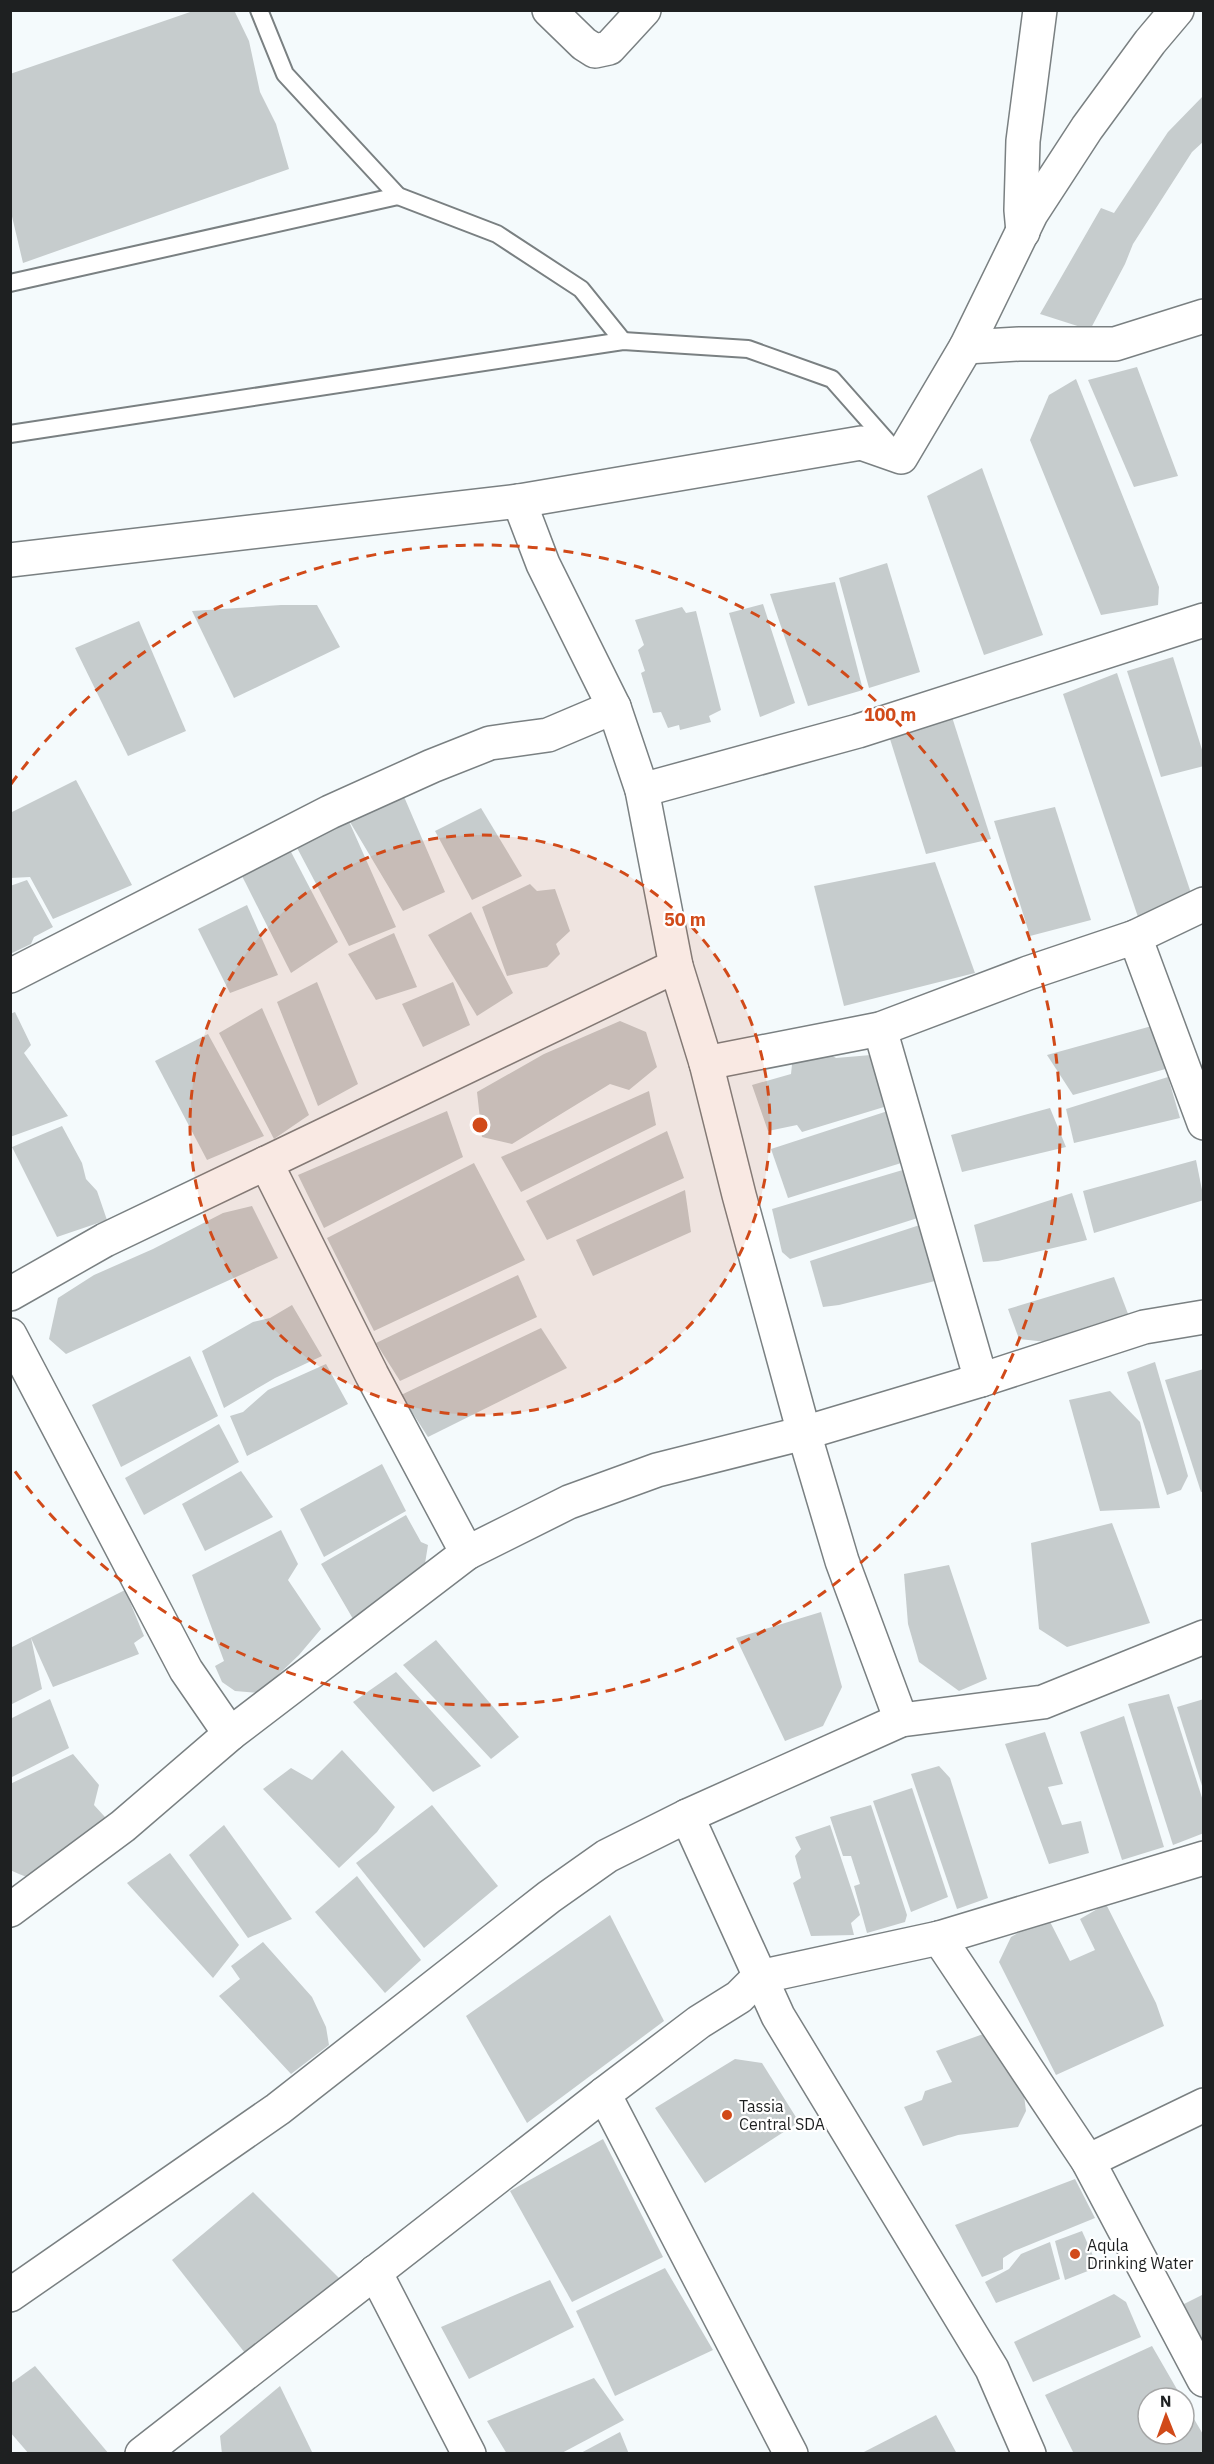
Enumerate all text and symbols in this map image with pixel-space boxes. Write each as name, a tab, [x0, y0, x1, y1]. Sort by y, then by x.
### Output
text: 100 m	[864, 703, 916, 726]
text: 50 m	[664, 908, 706, 931]
centre of rings	[470, 1115, 490, 1135]
place label: Tassia Central SDA	[739, 2096, 825, 2134]
marker: Tassia Central SDA	[720, 2108, 734, 2122]
place label: Aqula Drinking Water	[1087, 2235, 1193, 2273]
marker: Aqula Drinking Water	[1068, 2247, 1082, 2261]
north arrow	[1136, 2386, 1196, 2446]
text: N	[1160, 2391, 1172, 2411]

